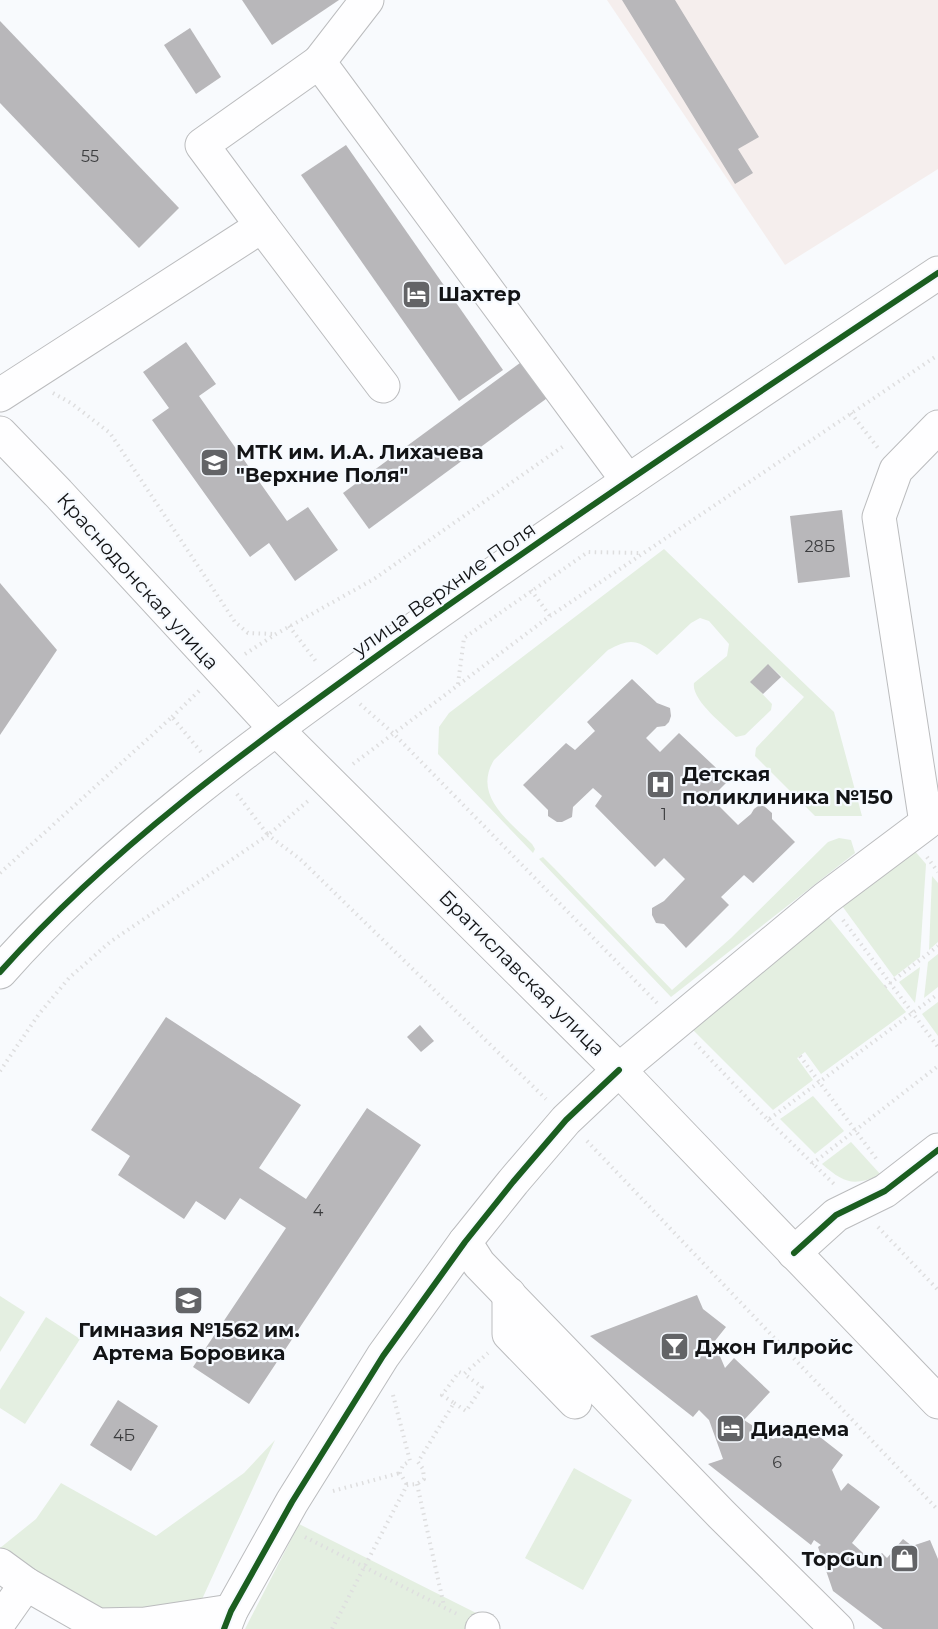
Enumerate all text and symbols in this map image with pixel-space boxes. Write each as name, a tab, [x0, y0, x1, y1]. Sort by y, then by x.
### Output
house number: 55	[81, 147, 99, 166]
hotel icon: Шахтер	[401, 278, 433, 310]
place label: Шахтер	[438, 282, 521, 306]
place label: МТК им. И.А. Лихачева "Верхние Поля"	[236, 440, 484, 487]
school or university icon: МТК им. И.А. Лихачева "Верхние Поля"	[199, 447, 231, 479]
street label: Краснодонская улица	[52, 488, 224, 674]
street label: улица Верхние Поля	[347, 517, 540, 662]
house number: 28Б	[805, 537, 835, 556]
place label: Детская поликлиника №150	[682, 762, 893, 809]
hospital icon: Детская поликлиника №150	[645, 769, 677, 801]
house number: 1	[661, 805, 667, 824]
street label: Братиславская улица	[434, 885, 610, 1061]
house number: 4	[313, 1201, 324, 1220]
school or university icon: Гимназия №1562 им. Артема Боровика	[173, 1284, 205, 1316]
place label: Гимназия №1562 им. Артема Боровика	[78, 1318, 300, 1365]
bar icon: Джон Гилройс	[658, 1331, 690, 1363]
place label: Джон Гилройс	[695, 1335, 853, 1359]
hotel icon: Диадема	[714, 1413, 746, 1445]
place label: Диадема	[751, 1417, 849, 1441]
house number: 4Б	[113, 1426, 135, 1445]
house number: 6	[772, 1453, 782, 1472]
shop icon: TopGun	[888, 1543, 920, 1575]
place label: TopGun	[802, 1547, 883, 1571]

